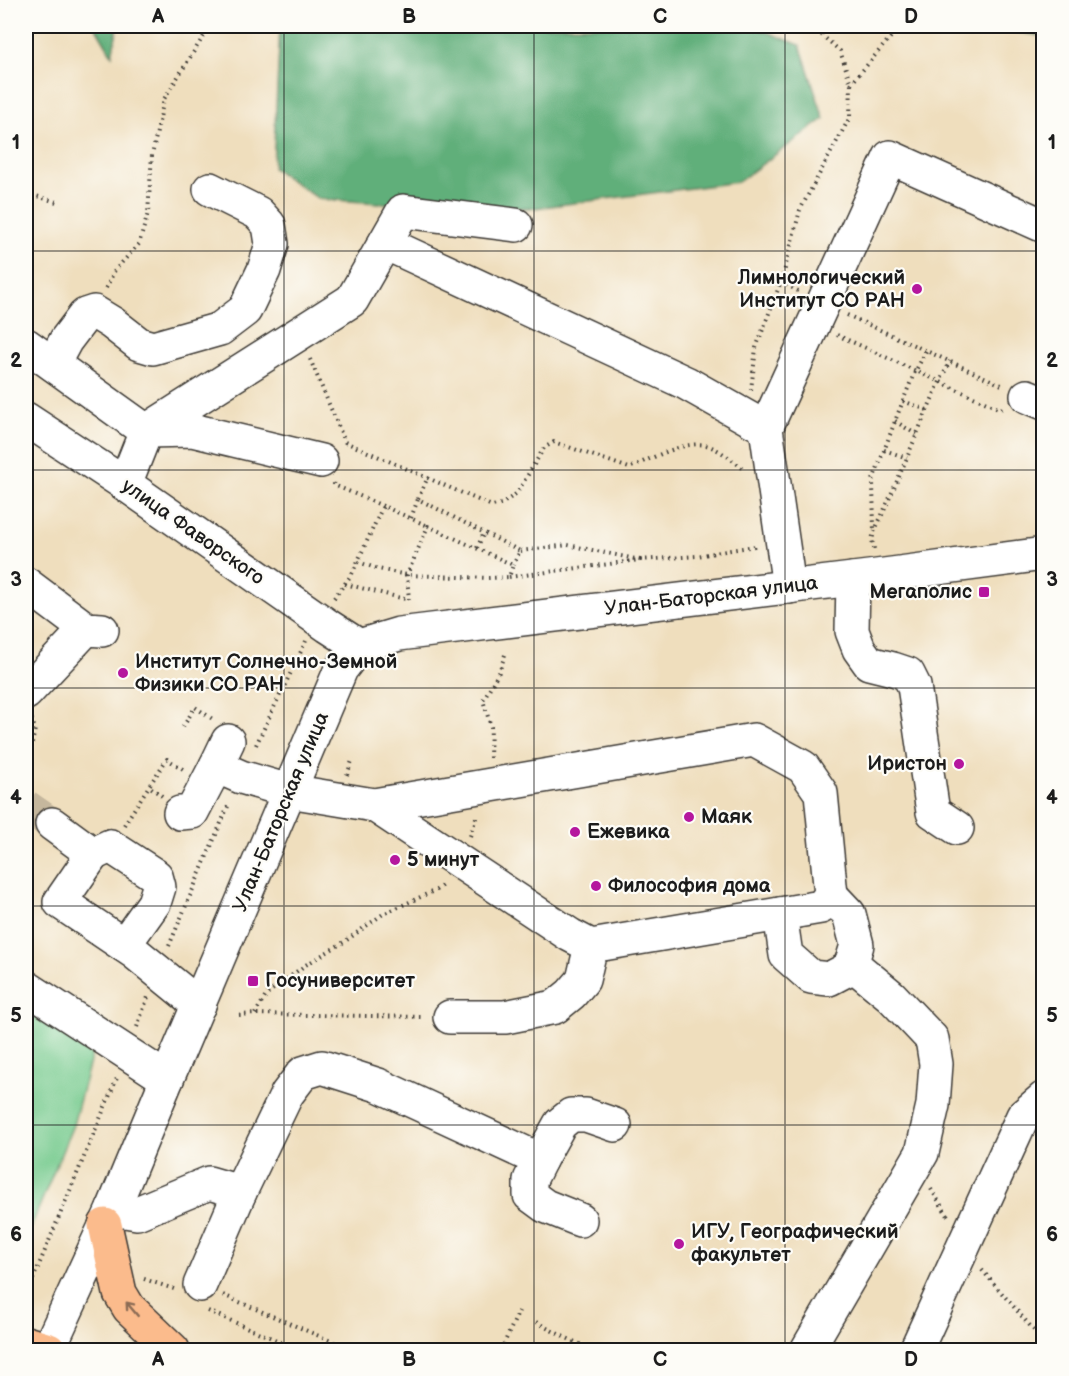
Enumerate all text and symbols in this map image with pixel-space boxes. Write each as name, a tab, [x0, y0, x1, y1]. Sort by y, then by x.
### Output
text: A	[151, 5, 165, 29]
text: B	[402, 5, 416, 29]
text: C	[653, 5, 667, 29]
text: D	[904, 5, 918, 29]
text: 1	[12, 131, 20, 155]
text: 1	[1048, 131, 1056, 155]
place label: Лимнологический Институт СО РАН	[737, 266, 905, 313]
marker: Лимнологический Институт СО РАН	[910, 282, 924, 296]
text: 2	[10, 349, 22, 373]
text: 2	[1046, 349, 1058, 373]
street label: улица Фаворского	[117, 474, 269, 590]
text: 3	[10, 568, 22, 592]
text: 3	[1046, 568, 1058, 592]
street label: Улан-Баторская улица	[603, 571, 819, 621]
place label: Мегаполис	[870, 580, 972, 604]
marker: Мегаполис	[977, 585, 991, 599]
place label: Институт Солнечно-Земной Физики СО РАН	[135, 650, 397, 697]
marker: Институт Солнечно-Земной Физики СО РАН	[116, 666, 130, 680]
street label: Улан-Баторская улица	[228, 708, 334, 916]
place label: Иристон	[867, 752, 947, 776]
marker: Иристон	[952, 757, 966, 771]
text: 4	[10, 786, 22, 810]
text: 4	[1046, 786, 1058, 810]
place label: Маяк	[701, 805, 752, 829]
marker: Маяк	[682, 810, 696, 824]
place label: Ежевика	[587, 820, 670, 844]
marker: Ежевика	[568, 825, 582, 839]
place label: 5 минут	[407, 848, 480, 872]
marker: 5 минут	[388, 853, 402, 867]
place label: Философия дома	[608, 874, 771, 898]
marker: Философия дома	[589, 879, 603, 893]
place label: Госуниверситет	[265, 969, 416, 993]
marker: Госуниверситет	[246, 974, 260, 988]
text: 5	[10, 1004, 22, 1028]
text: 5	[1046, 1004, 1058, 1028]
place label: ИГУ, Географический факультет	[691, 1220, 899, 1267]
text: 6	[10, 1223, 22, 1247]
text: 6	[1046, 1223, 1058, 1247]
marker: ИГУ, Географический факультет	[672, 1237, 686, 1251]
one-way arrow	[125, 1301, 138, 1317]
text: A	[151, 1348, 165, 1372]
text: B	[402, 1348, 416, 1372]
text: C	[653, 1348, 667, 1372]
text: D	[904, 1348, 918, 1372]

